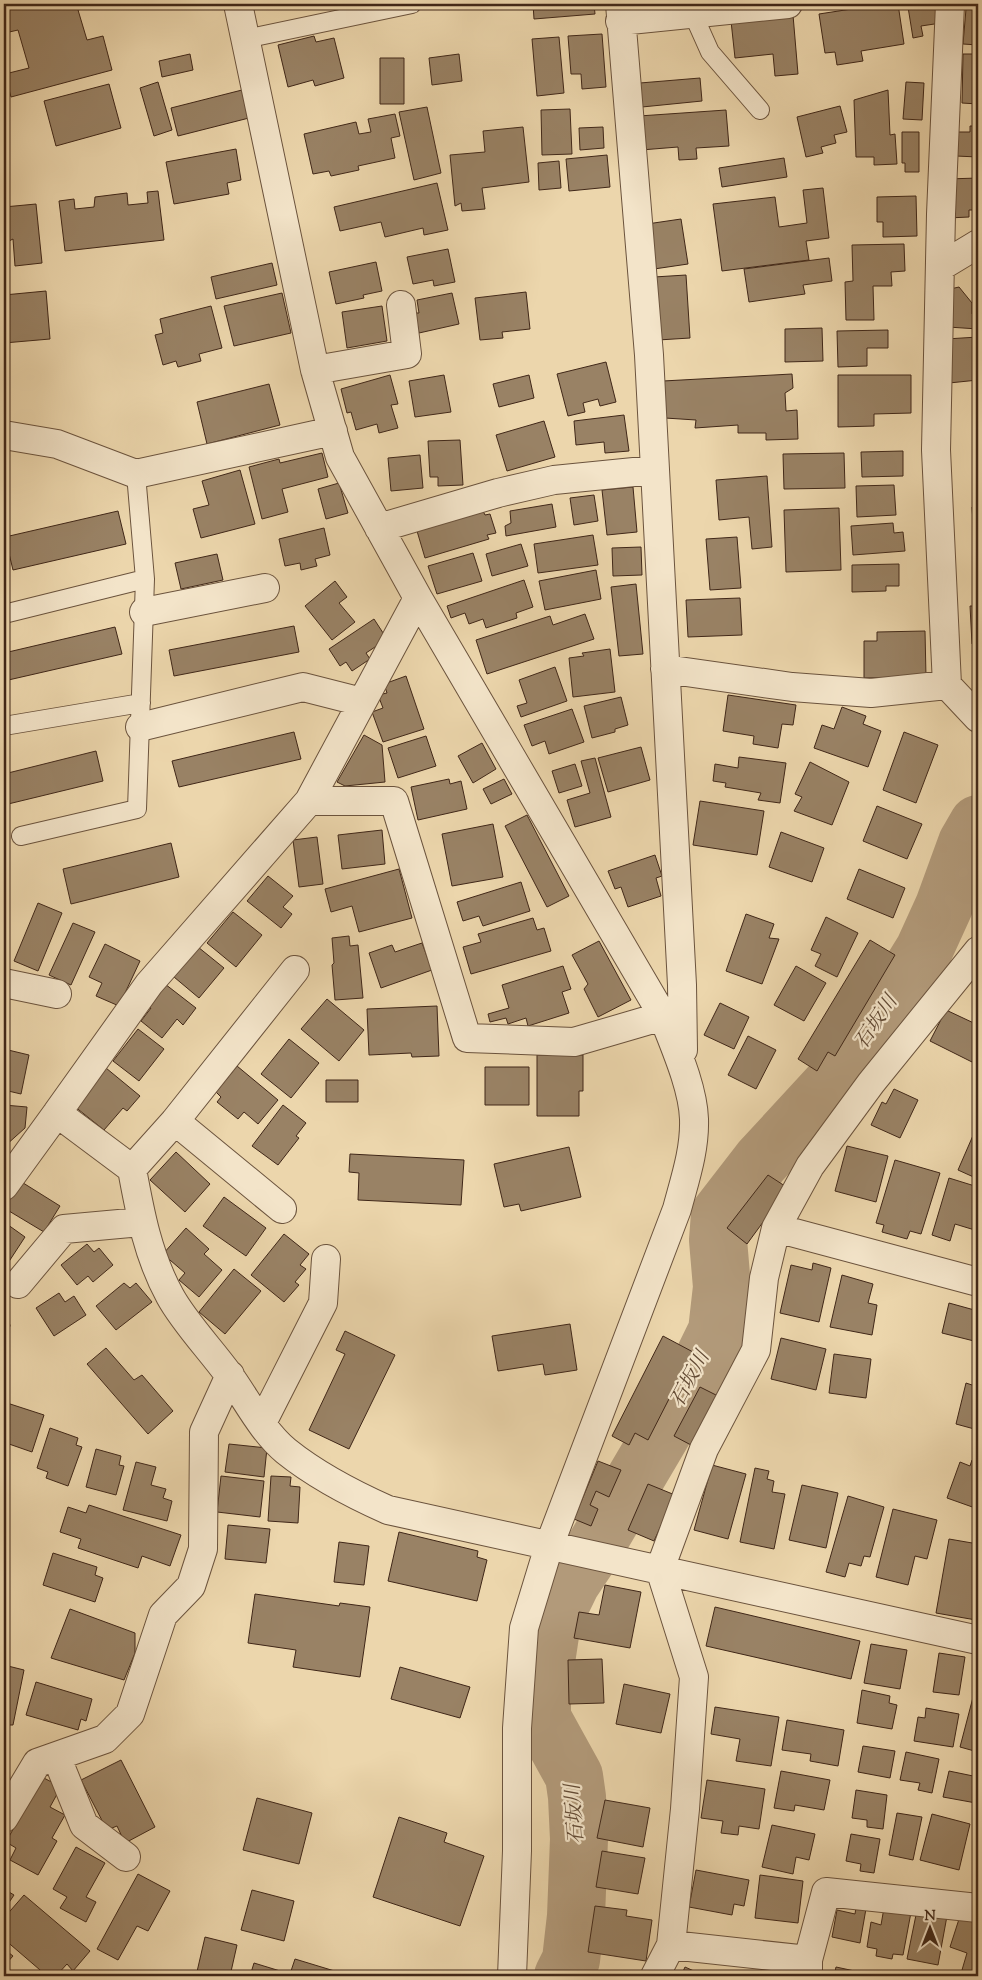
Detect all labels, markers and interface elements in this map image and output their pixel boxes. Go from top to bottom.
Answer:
water label: 石坂川 [848,988,907,1056]
water label: 石坂川 [664,1345,719,1413]
water label: 石坂川 [559,1781,593,1845]
north arrow [904,1902,954,1952]
text: N [924,1907,936,1927]

